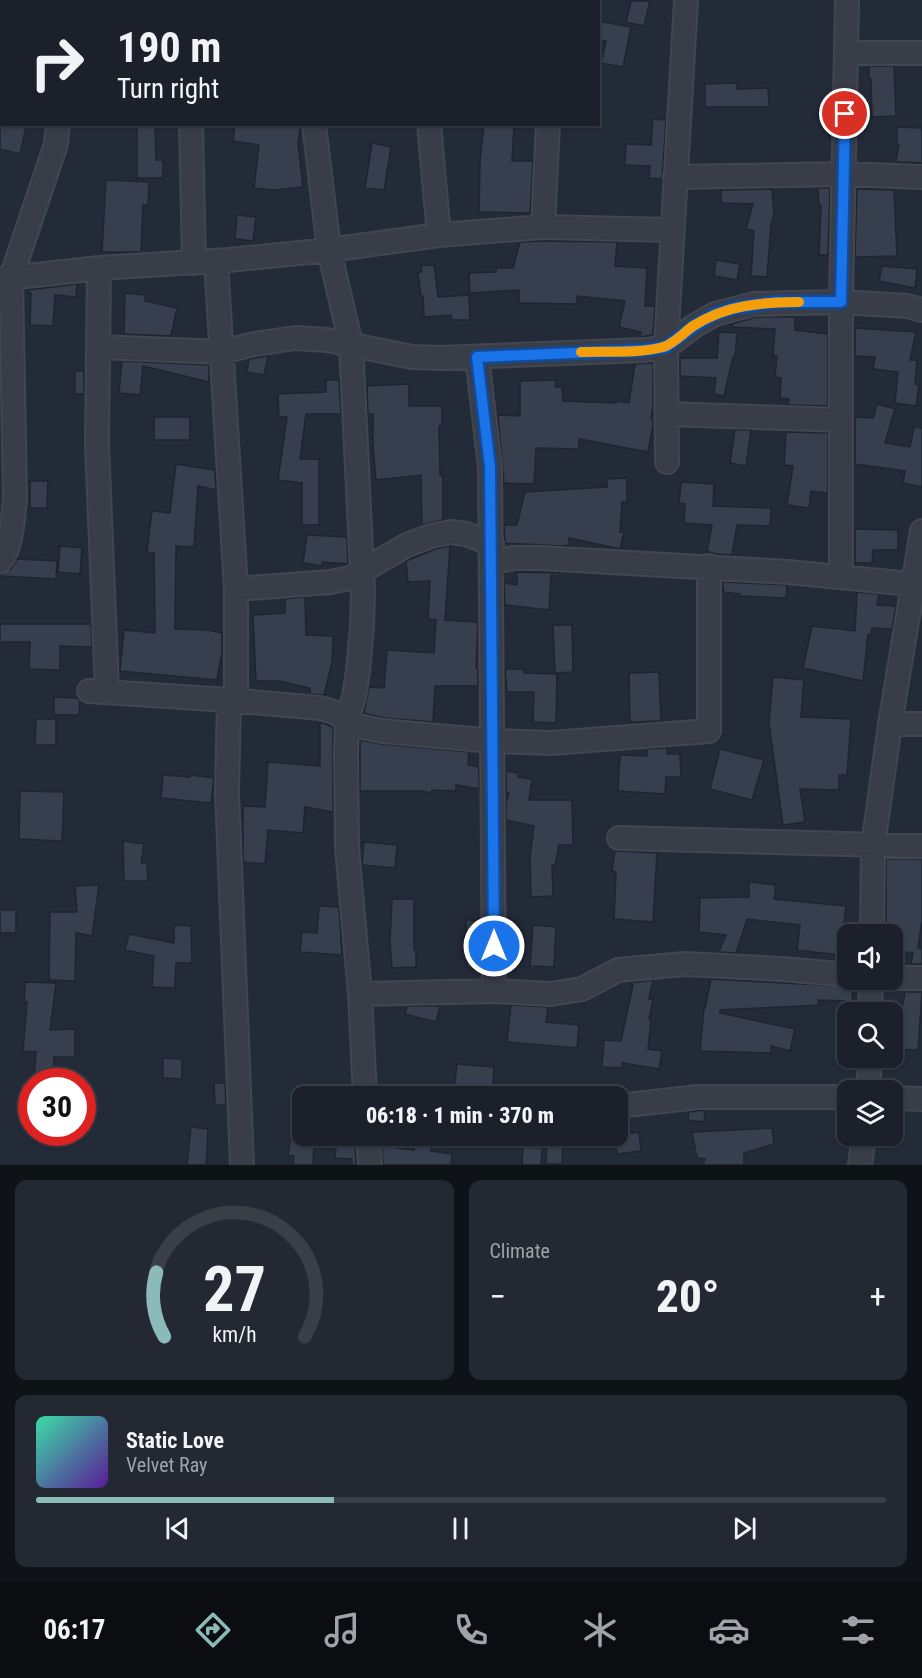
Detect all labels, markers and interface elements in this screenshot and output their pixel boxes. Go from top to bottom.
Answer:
text: 190 m [117,23,222,72]
icon: right [18,24,96,102]
text: Turn right [117,73,219,105]
pin [819,88,870,139]
icon: arrive [828,97,861,130]
position arrow [462,914,526,978]
map controls [837,924,903,1146]
button: sound [837,924,903,990]
button: search [837,1002,903,1068]
speed limit sign: 30 [18,1068,96,1146]
button: layers [837,1080,903,1146]
text: 06:18 · 1 min · 370 m [366,1103,554,1128]
text: Climate [490,1239,550,1263]
text: 27 [203,1253,266,1326]
text: 20° [656,1270,720,1323]
text: − [490,1277,506,1316]
text: + [870,1277,886,1316]
text: km/h [212,1322,256,1347]
text: Static Love [126,1428,224,1453]
text: Velvet Ray [126,1453,207,1477]
icon: previous [161,1512,194,1545]
icon: pause [444,1512,477,1545]
icon: next [728,1512,761,1545]
icon: directions [192,1609,234,1651]
icon: music [321,1609,363,1651]
icon: phone [450,1609,492,1651]
icon: climate [579,1609,621,1651]
icon: car [708,1609,750,1651]
icon: filters [837,1609,879,1651]
text: 06:17 [43,1614,105,1646]

